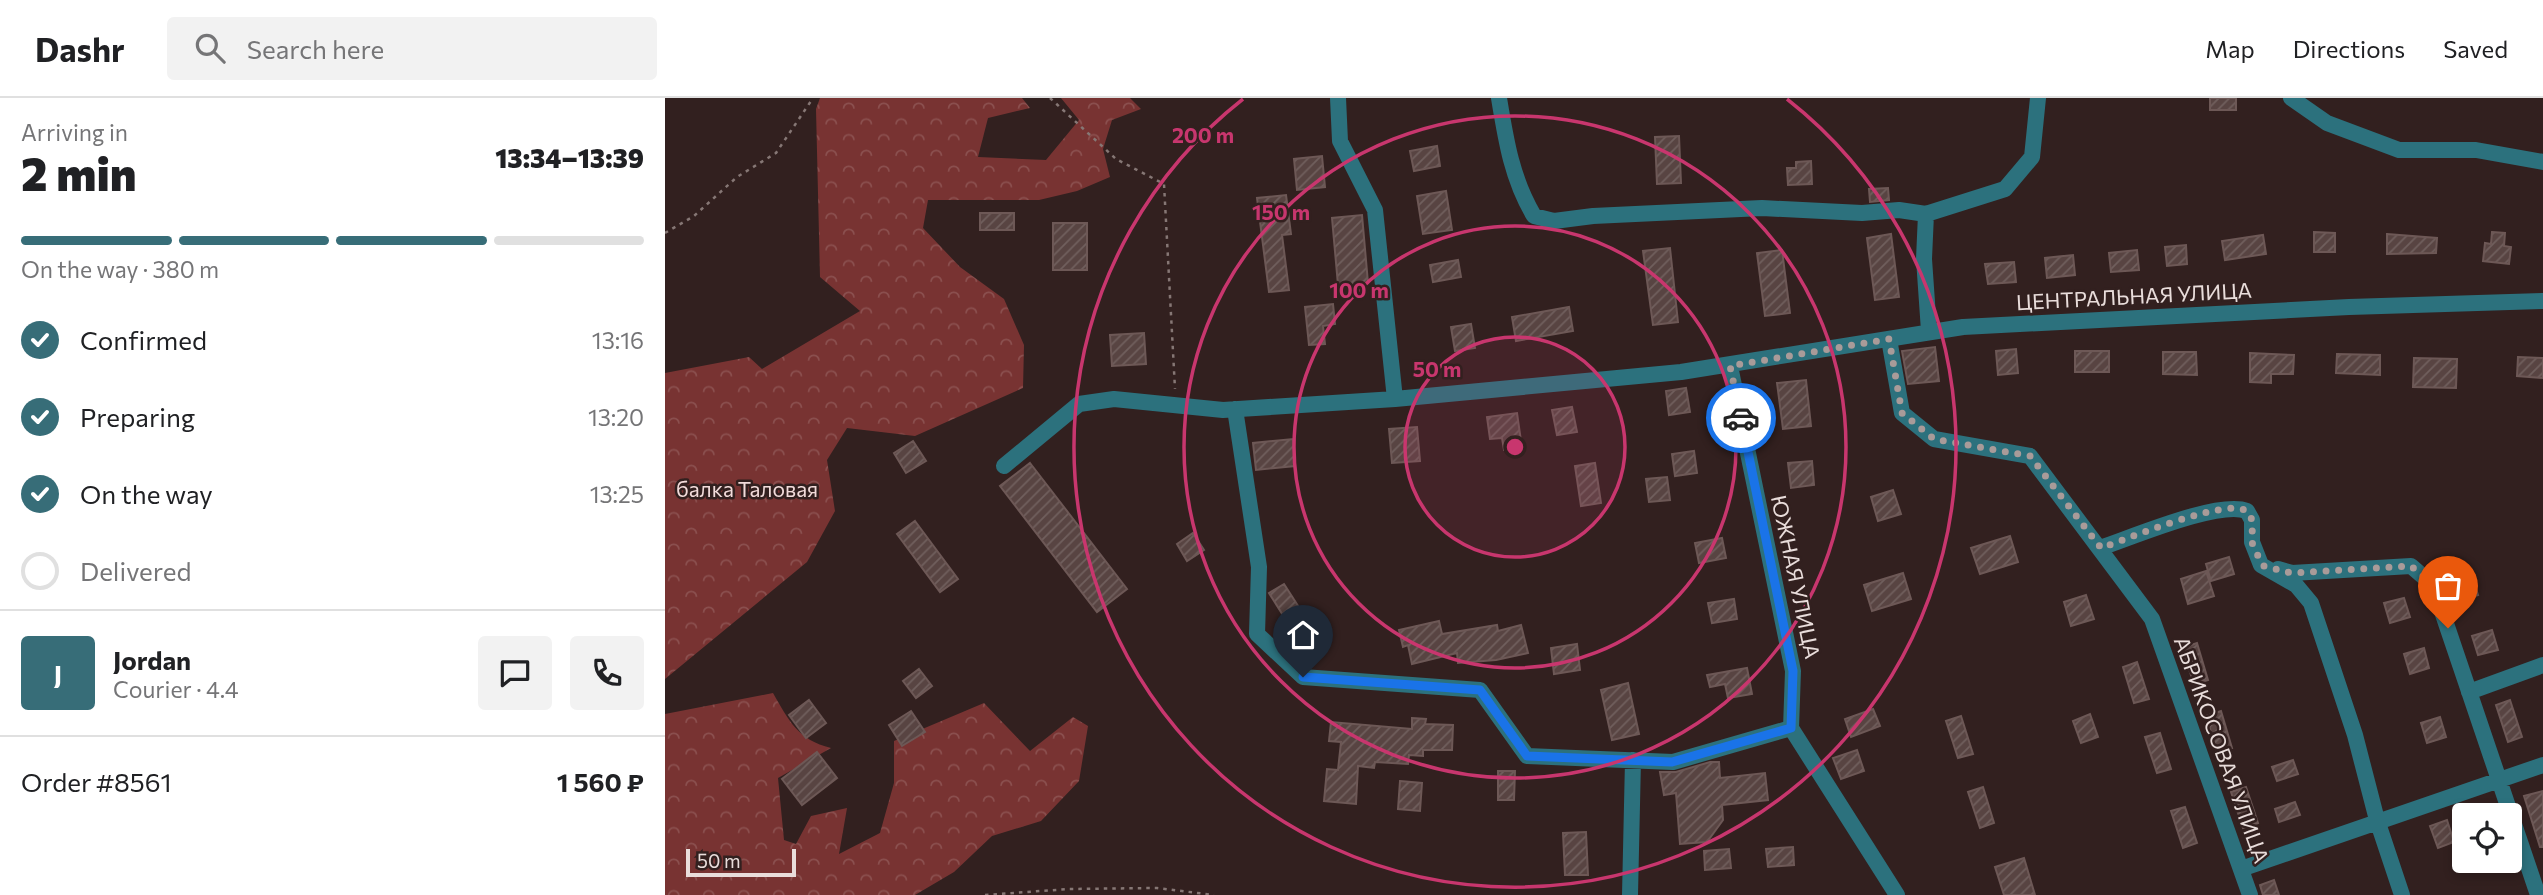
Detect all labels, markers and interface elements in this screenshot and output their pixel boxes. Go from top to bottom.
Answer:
search box [167,17,657,80]
text: Dashr [35,28,125,69]
icon: search [191,29,229,67]
text: Search here [247,33,384,64]
text: Map [2205,34,2255,63]
text: Directions [2293,34,2405,63]
text: Saved [2443,34,2508,63]
text: Arriving in [21,118,128,146]
text: 200 m [1172,122,1234,147]
text: 13:34–13:39 [495,142,644,173]
text: 2 min [21,144,137,200]
text: 150 m [1252,199,1310,224]
text: On the way · 380 m [21,255,219,283]
text: 100 m [1329,277,1389,302]
street label: ЦЕНТРАЛЬНАЯ УЛИЦА [2015,277,2252,314]
icon: check [21,321,59,359]
text: Confirmed [80,324,207,355]
text: 13:16 [592,326,644,354]
text: 50 m [1413,356,1461,381]
courier [1706,383,1776,453]
icon: check [21,398,59,436]
icon: car [1722,399,1760,437]
text: Preparing [80,401,195,432]
text: 13:20 [588,403,644,431]
centre of rings [1503,435,1527,459]
icon: check [21,475,59,513]
park label: балка Таловая [676,476,818,501]
text: On the way [80,478,213,509]
text: 13:25 [590,480,644,508]
street label: ЮЖНАЯ УЛИЦА [1767,493,1826,661]
text: Delivered [80,555,191,586]
pin [2418,556,2478,628]
icon: bag [2429,567,2467,605]
pin [1273,605,1333,677]
icon: home [1284,616,1322,654]
street label: АБРИКОСОВАЯ УЛИЦА [2170,633,2275,866]
button: chat [478,636,552,710]
button: phone [570,636,644,710]
text: Jordan [113,644,191,675]
text: J [54,658,62,689]
text: Courier · 4.4 [113,675,239,703]
text: Order #8561 [21,766,172,797]
text: 1 560 ₽ [557,766,644,797]
map controls [2452,803,2522,873]
button: locate [2452,803,2522,873]
scale bar [686,846,796,878]
text: 50 m [697,849,741,872]

